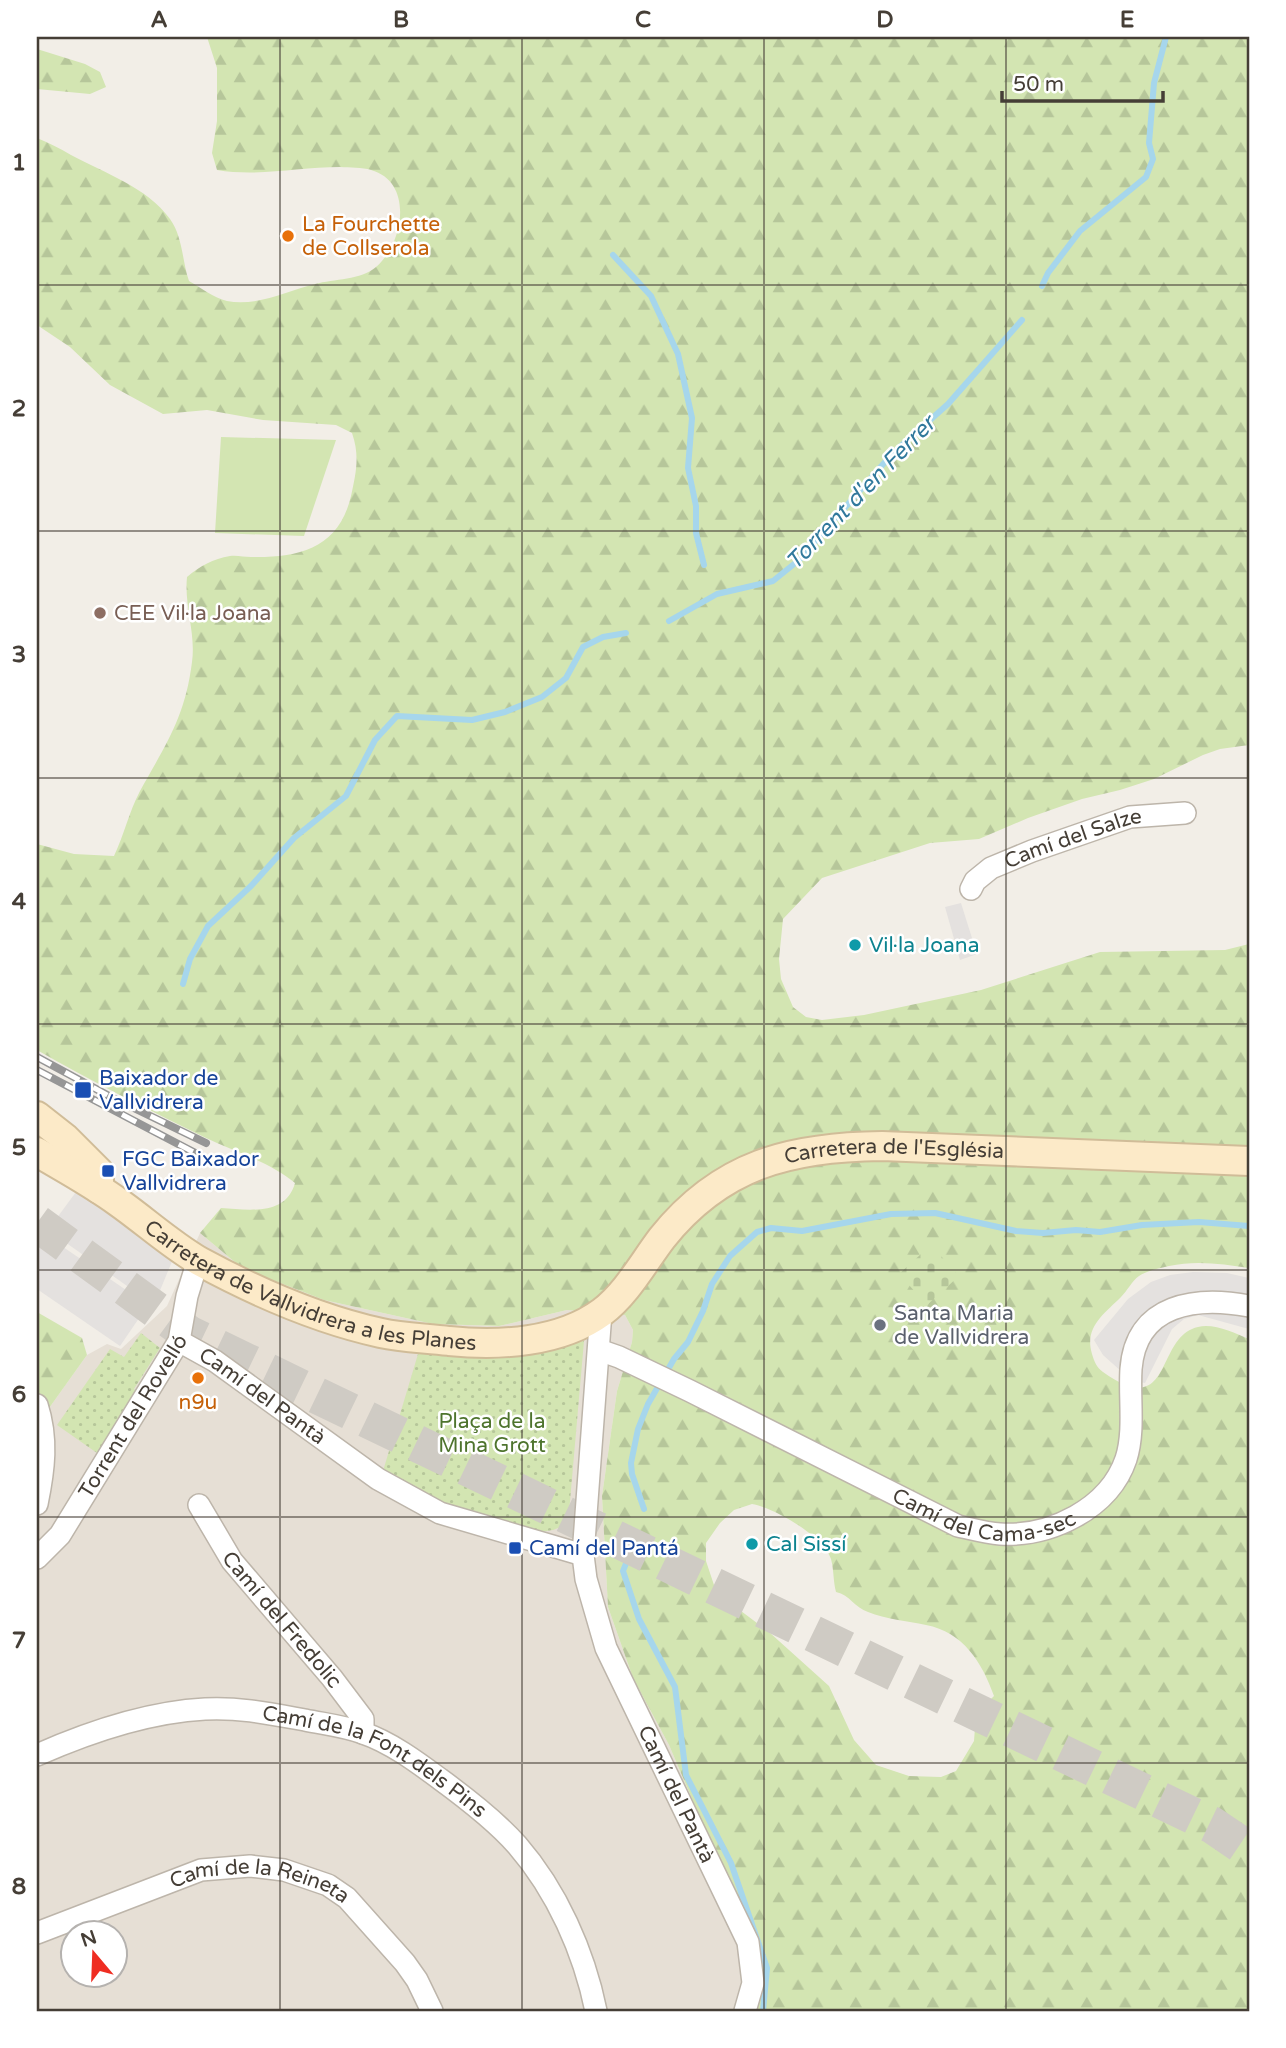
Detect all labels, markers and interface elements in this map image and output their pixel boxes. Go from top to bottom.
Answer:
text: A [150,6,168,34]
text: B [393,6,409,34]
text: C [635,6,651,34]
text: D [876,6,894,34]
text: E [1120,6,1134,34]
scale bar [1002,60,1164,104]
text: 50 m [1013,72,1064,97]
text: 1 [12,149,26,177]
place label: La Fourchette de Collserola [302,212,440,261]
marker: La Fourchette de Collserola [280,228,296,244]
text: 2 [12,395,26,423]
water label: Torrent d'en Ferrer [780,408,944,576]
place label: CEE Vil·la Joana [114,601,271,626]
marker: CEE Vil·la Joana [92,605,108,621]
text: 3 [12,641,26,669]
street label: Camí del Salze [1000,804,1143,874]
text: 4 [12,888,27,916]
place label: Vil·la Joana [869,933,979,958]
marker: Vil·la Joana [847,937,863,953]
place label: Baixador de Vallvidrera [99,1066,219,1115]
marker: Baixador de Vallvidrera [73,1080,93,1100]
street label: Carretera de l'Església [782,1133,1005,1169]
text: 5 [12,1134,26,1162]
place label: FGC Baixador Vallvidrera [122,1147,259,1196]
marker: FGC Baixador Vallvidrera [100,1163,116,1179]
street label: Carretera de Vallvidrera a les Planes [140,1214,477,1355]
place label: Santa Maria de Vallvidrera [894,1301,1029,1350]
marker: Santa Maria de Vallvidrera [872,1317,888,1333]
street label: Torrent del Rovelló [73,1330,193,1503]
street label: Camí del Pantà [195,1342,331,1450]
marker: n9u [190,1370,206,1386]
text: 6 [12,1381,26,1409]
place label: n9u [179,1390,217,1415]
park label: Plaça de la Mina Grott [438,1409,546,1458]
street label: Camí del Cama-sec [888,1483,1080,1547]
place label: Cal Sissí [766,1532,846,1557]
place label: Camí del Pantá [529,1536,679,1561]
marker: Cal Sissí [744,1536,760,1552]
marker: Camí del Pantá [507,1540,523,1556]
street label: Camí del Fredolic [217,1547,347,1693]
text: 7 [12,1627,26,1655]
street label: Camí de la Font dels Pins [260,1700,492,1823]
street label: Camí del Pantà [633,1721,720,1867]
street label: Camí de la Reineta [166,1854,354,1909]
text: 8 [12,1873,26,1901]
north arrow [60,1918,130,1988]
text: N [78,1926,100,1952]

